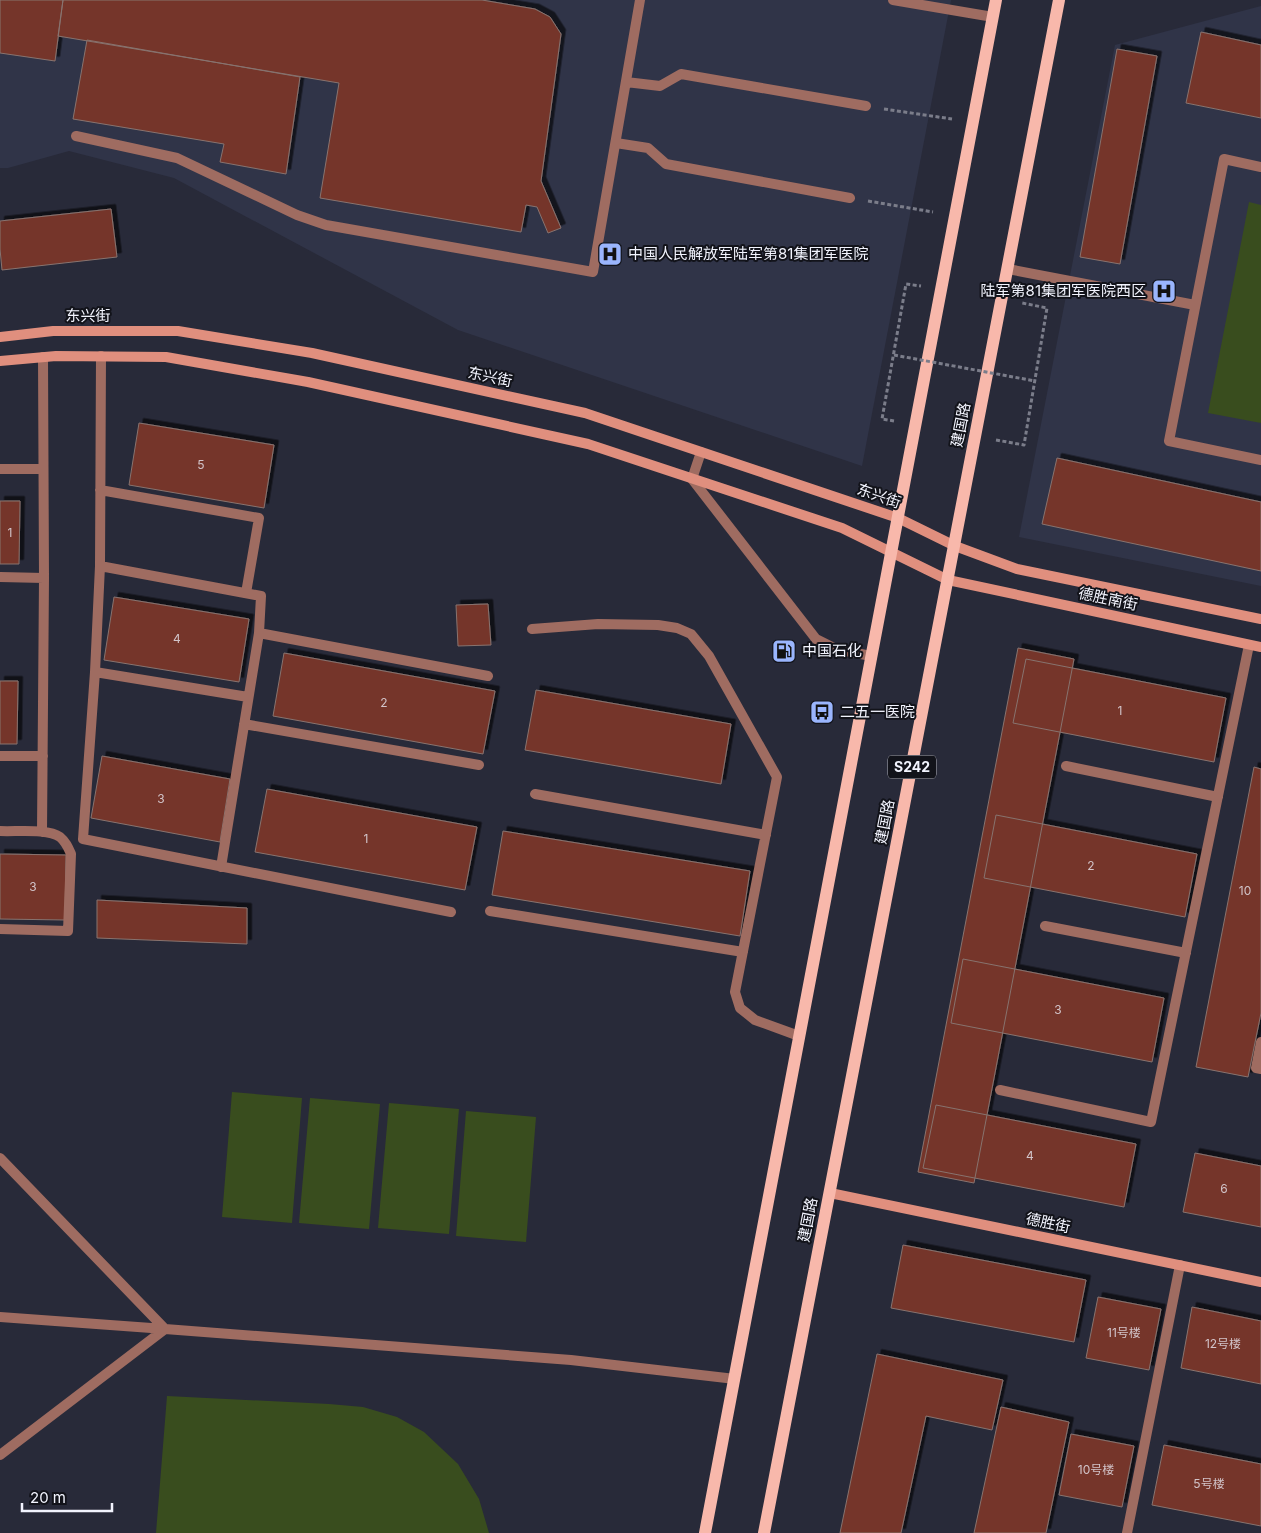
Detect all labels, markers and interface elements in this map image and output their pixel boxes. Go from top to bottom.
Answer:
hospital icon: 中国人民解放军陆军第81集团军医院 [597,241,623,267]
place label: 中国人民解放军陆军第81集团军医院 [628,244,868,263]
hospital icon: 陆军第81集团军医院西区 [1151,278,1177,304]
place label: 陆军第81集团军医院西区 [981,281,1146,300]
street label: 东兴街 [65,306,111,325]
street label: 东兴街 [466,363,514,390]
street label: 建国路 [947,401,974,449]
house number: 5 [197,457,205,472]
street label: 东兴街 [855,479,904,512]
house number: 1 [8,525,12,540]
street label: 德胜南街 [1077,583,1139,614]
house number: 4 [173,631,181,646]
fuel station icon: 中国石化 [771,638,797,664]
place label: 中国石化 [802,641,862,660]
house number: 2 [380,695,388,710]
bus stop icon: 二五一医院 [809,699,835,725]
place label: 二五一医院 [840,702,915,721]
house number: 1 [1118,703,1122,718]
road number: S242 [888,756,936,779]
house number: 3 [157,791,165,806]
street label: 建国路 [871,798,898,846]
house number: 1 [364,831,368,846]
house number: 2 [1087,858,1095,873]
house number: 3 [29,879,37,894]
house number: 10 [1239,883,1251,898]
house number: 3 [1054,1002,1062,1017]
house number: 4 [1026,1148,1034,1163]
house number: 6 [1220,1181,1228,1196]
street label: 建国路 [794,1196,821,1244]
street label: 德胜街 [1024,1209,1072,1236]
house number: 11号楼 [1107,1325,1141,1340]
house number: 12号楼 [1205,1336,1241,1351]
house number: 10号楼 [1078,1462,1114,1477]
house number: 5号楼 [1193,1476,1225,1491]
scale bar [22,1480,112,1512]
text: 20 m [30,1488,66,1507]

